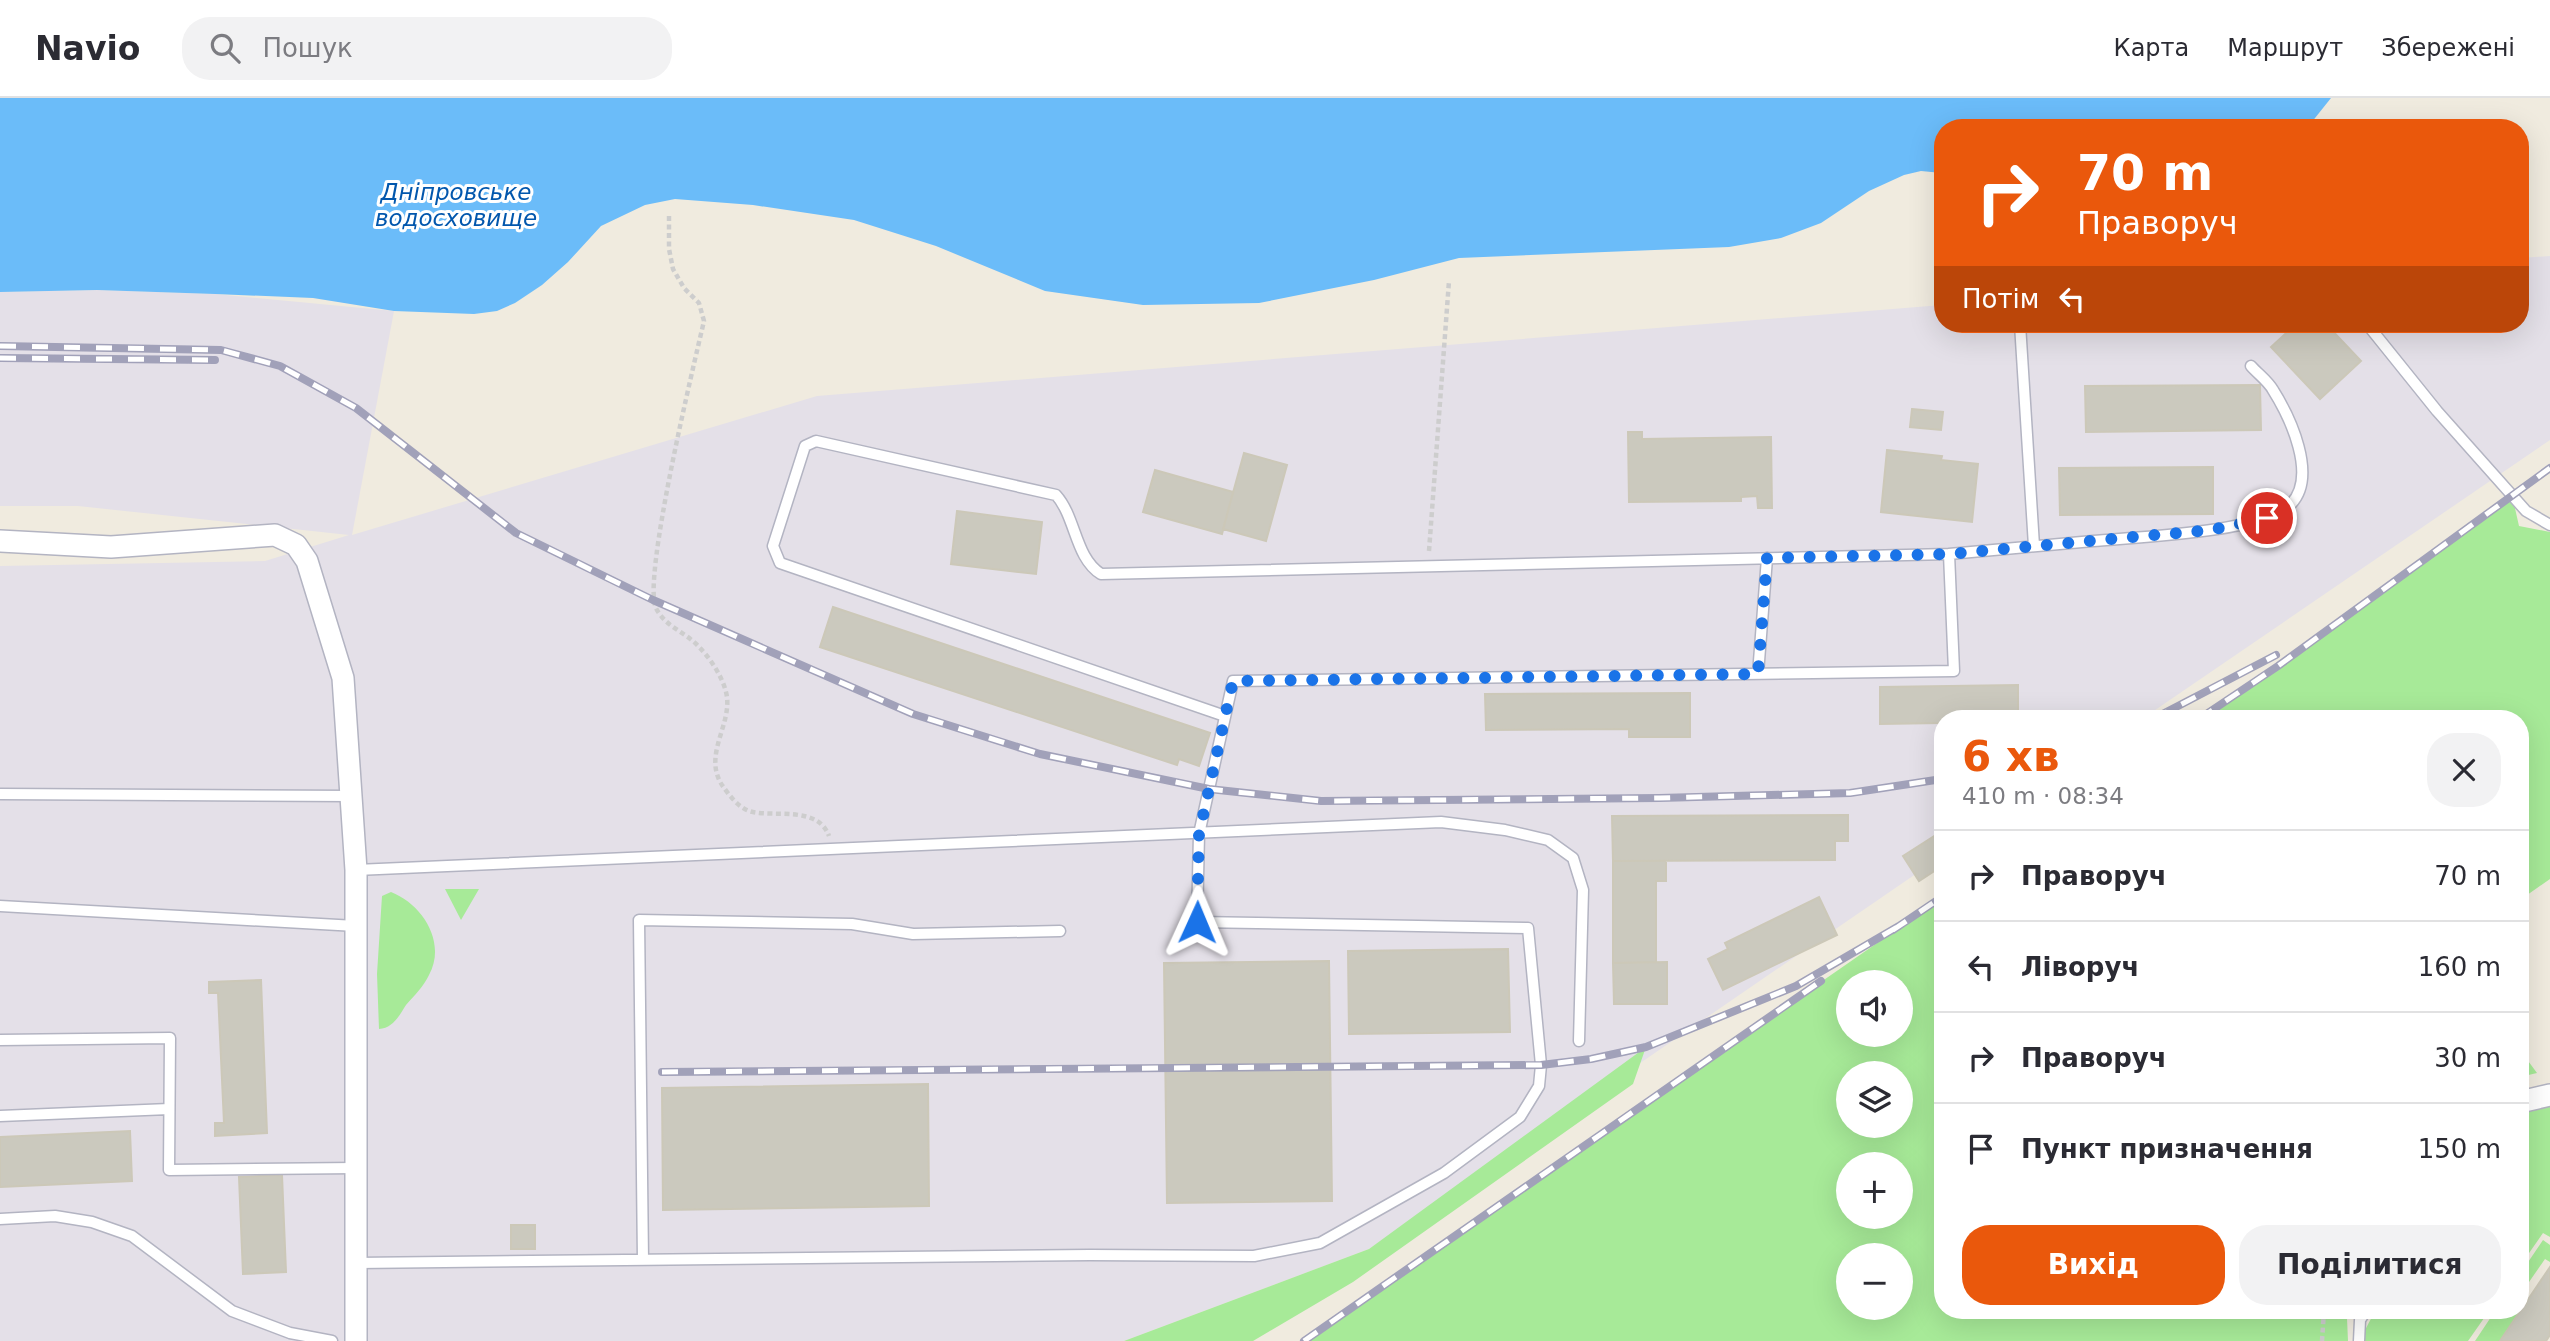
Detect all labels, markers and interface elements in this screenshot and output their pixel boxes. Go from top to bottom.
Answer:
search box [182,17,672,80]
text: Navio [35,29,140,68]
icon: search [206,29,244,67]
text: Пошук [262,33,353,63]
text: Карта [2114,34,2189,62]
text: Маршрут [2227,34,2343,62]
text: Збережені [2381,34,2515,62]
text: 70 m [2077,145,2213,202]
icon: right [1962,147,2053,238]
water label: Дніпровське водосховище [375,179,537,231]
text: Праворуч [2077,204,2238,242]
icon: left [2053,280,2091,318]
text: Потім [1962,284,2039,314]
pin [2237,488,2297,548]
icon: arrive [2248,499,2286,537]
text: 6 хв [1962,732,2060,781]
button: close [2427,733,2501,807]
text: 410 m · 08:34 [1962,783,2124,809]
icon: right [1962,857,2000,895]
text: Праворуч [2021,861,2167,891]
text: 70 m [2434,861,2501,891]
position arrow [1160,885,1234,959]
icon: left [1962,948,2000,986]
text: Ліворуч [2021,952,2139,982]
text: 160 m [2418,952,2501,982]
map controls [1836,970,1913,1320]
button: sound [1836,970,1913,1047]
icon: right [1962,1039,2000,1077]
text: Праворуч [2021,1043,2167,1073]
text: 30 m [2434,1043,2501,1073]
button: layers [1836,1061,1913,1138]
icon: arrive [1962,1130,2000,1168]
text: Пункт призначення [2021,1134,2313,1164]
text: 150 m [2418,1134,2501,1164]
button: + [1836,1152,1913,1229]
button: Вихід [1962,1225,2225,1305]
button: Поділитися [2239,1225,2501,1305]
button: − [1836,1243,1913,1320]

